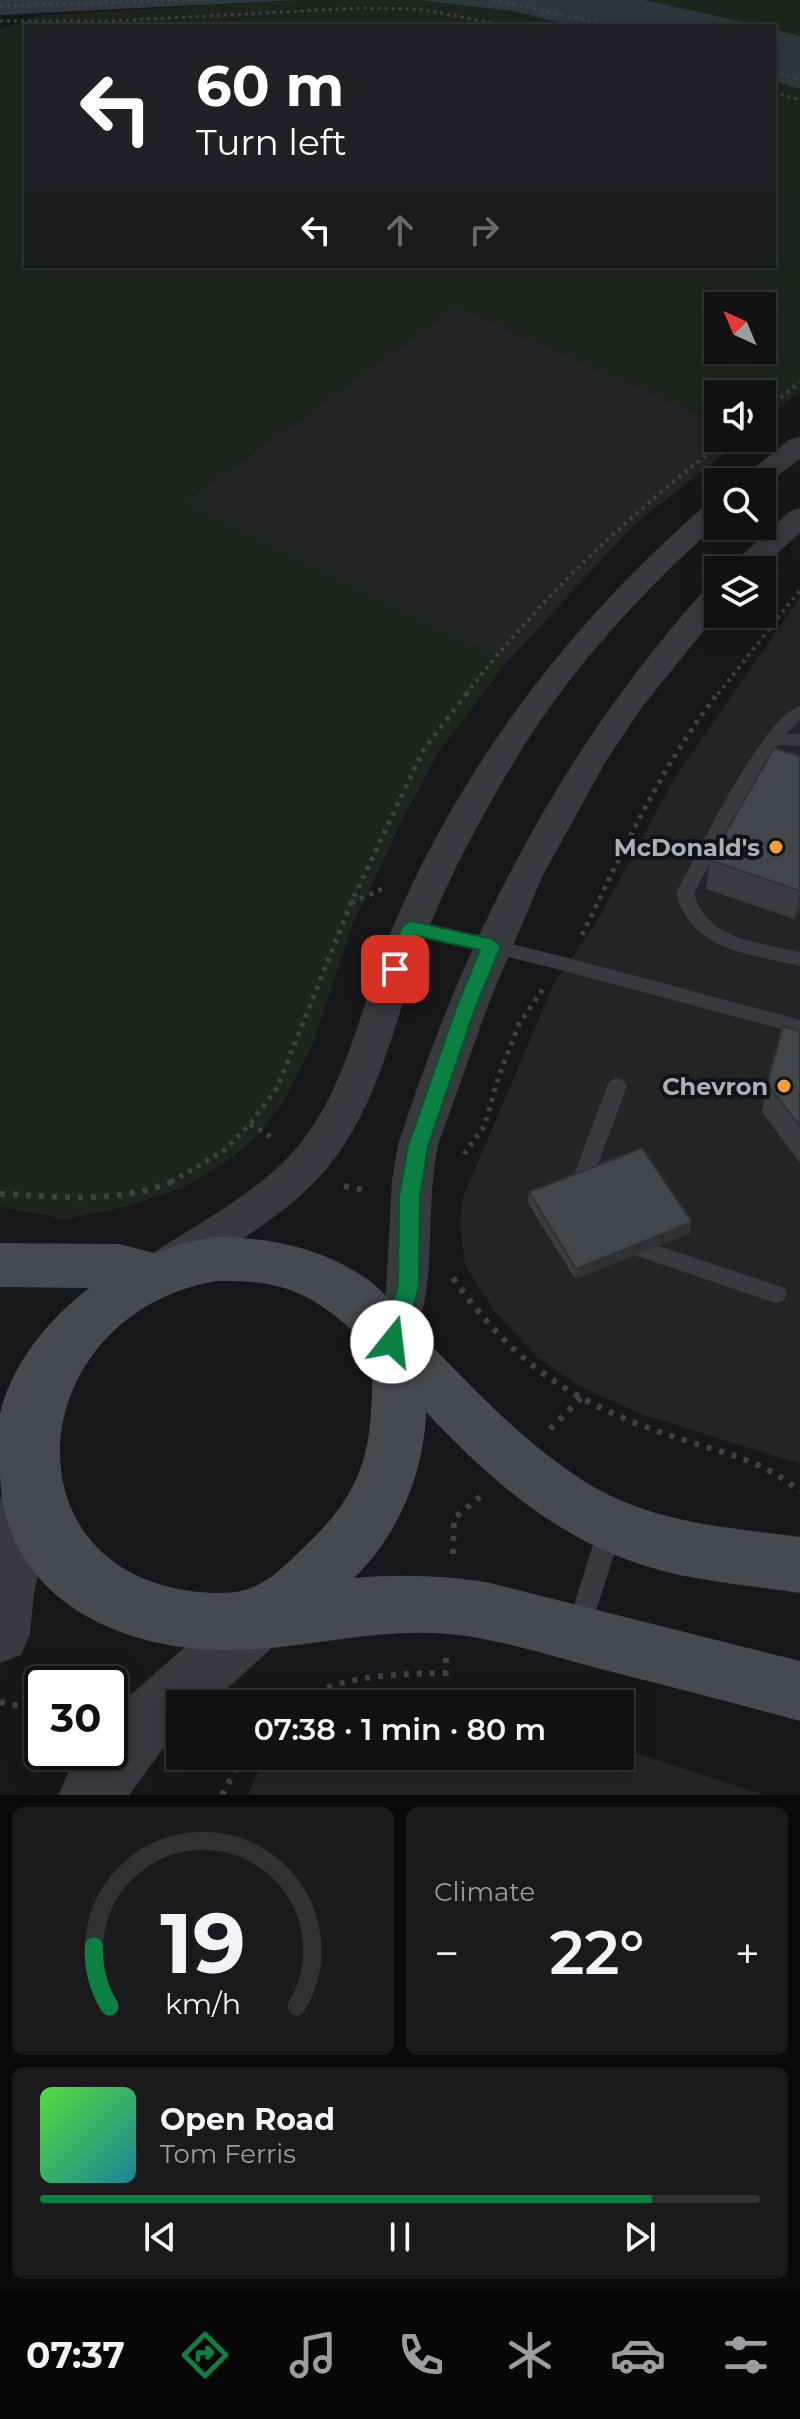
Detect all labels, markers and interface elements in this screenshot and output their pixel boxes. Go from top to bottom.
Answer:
text: 60 m [196,52,344,120]
icon: left [64,56,168,160]
text: Turn left [196,120,347,164]
icon: left [294,208,338,252]
icon: ahead [378,208,422,252]
icon: right [462,208,506,252]
north arrow [704,292,776,364]
map controls [704,292,776,628]
button: sound [704,380,776,452]
button: search [704,468,776,540]
button: layers [704,556,776,628]
place label: McDonald's [614,833,760,862]
marker: McDonald's [767,838,785,856]
pin [361,935,429,1003]
icon: arrive [373,947,417,991]
place label: Chevron [662,1072,768,1101]
marker: Chevron [775,1077,793,1095]
position arrow [350,1300,434,1384]
speed limit sign: 30 [24,1666,128,1770]
text: 07:38 · 1 min · 80 m [254,1711,546,1748]
text: Climate [434,1876,535,1908]
text: 19 [160,1892,246,1994]
text: 22° [550,1916,644,1989]
text: − [434,1926,459,1980]
text: + [735,1926,760,1980]
text: km/h [165,1986,241,2021]
text: Open Road [160,2101,335,2138]
text: Tom Ferris [160,2138,296,2170]
icon: previous [138,2215,182,2259]
icon: pause [378,2215,422,2259]
icon: next [618,2215,662,2259]
icon: directions [177,2327,233,2383]
icon: music [285,2327,341,2383]
icon: phone [393,2327,449,2383]
icon: climate [502,2327,558,2383]
icon: car [610,2327,666,2383]
icon: filters [718,2327,774,2383]
text: 07:37 [26,2333,125,2377]

